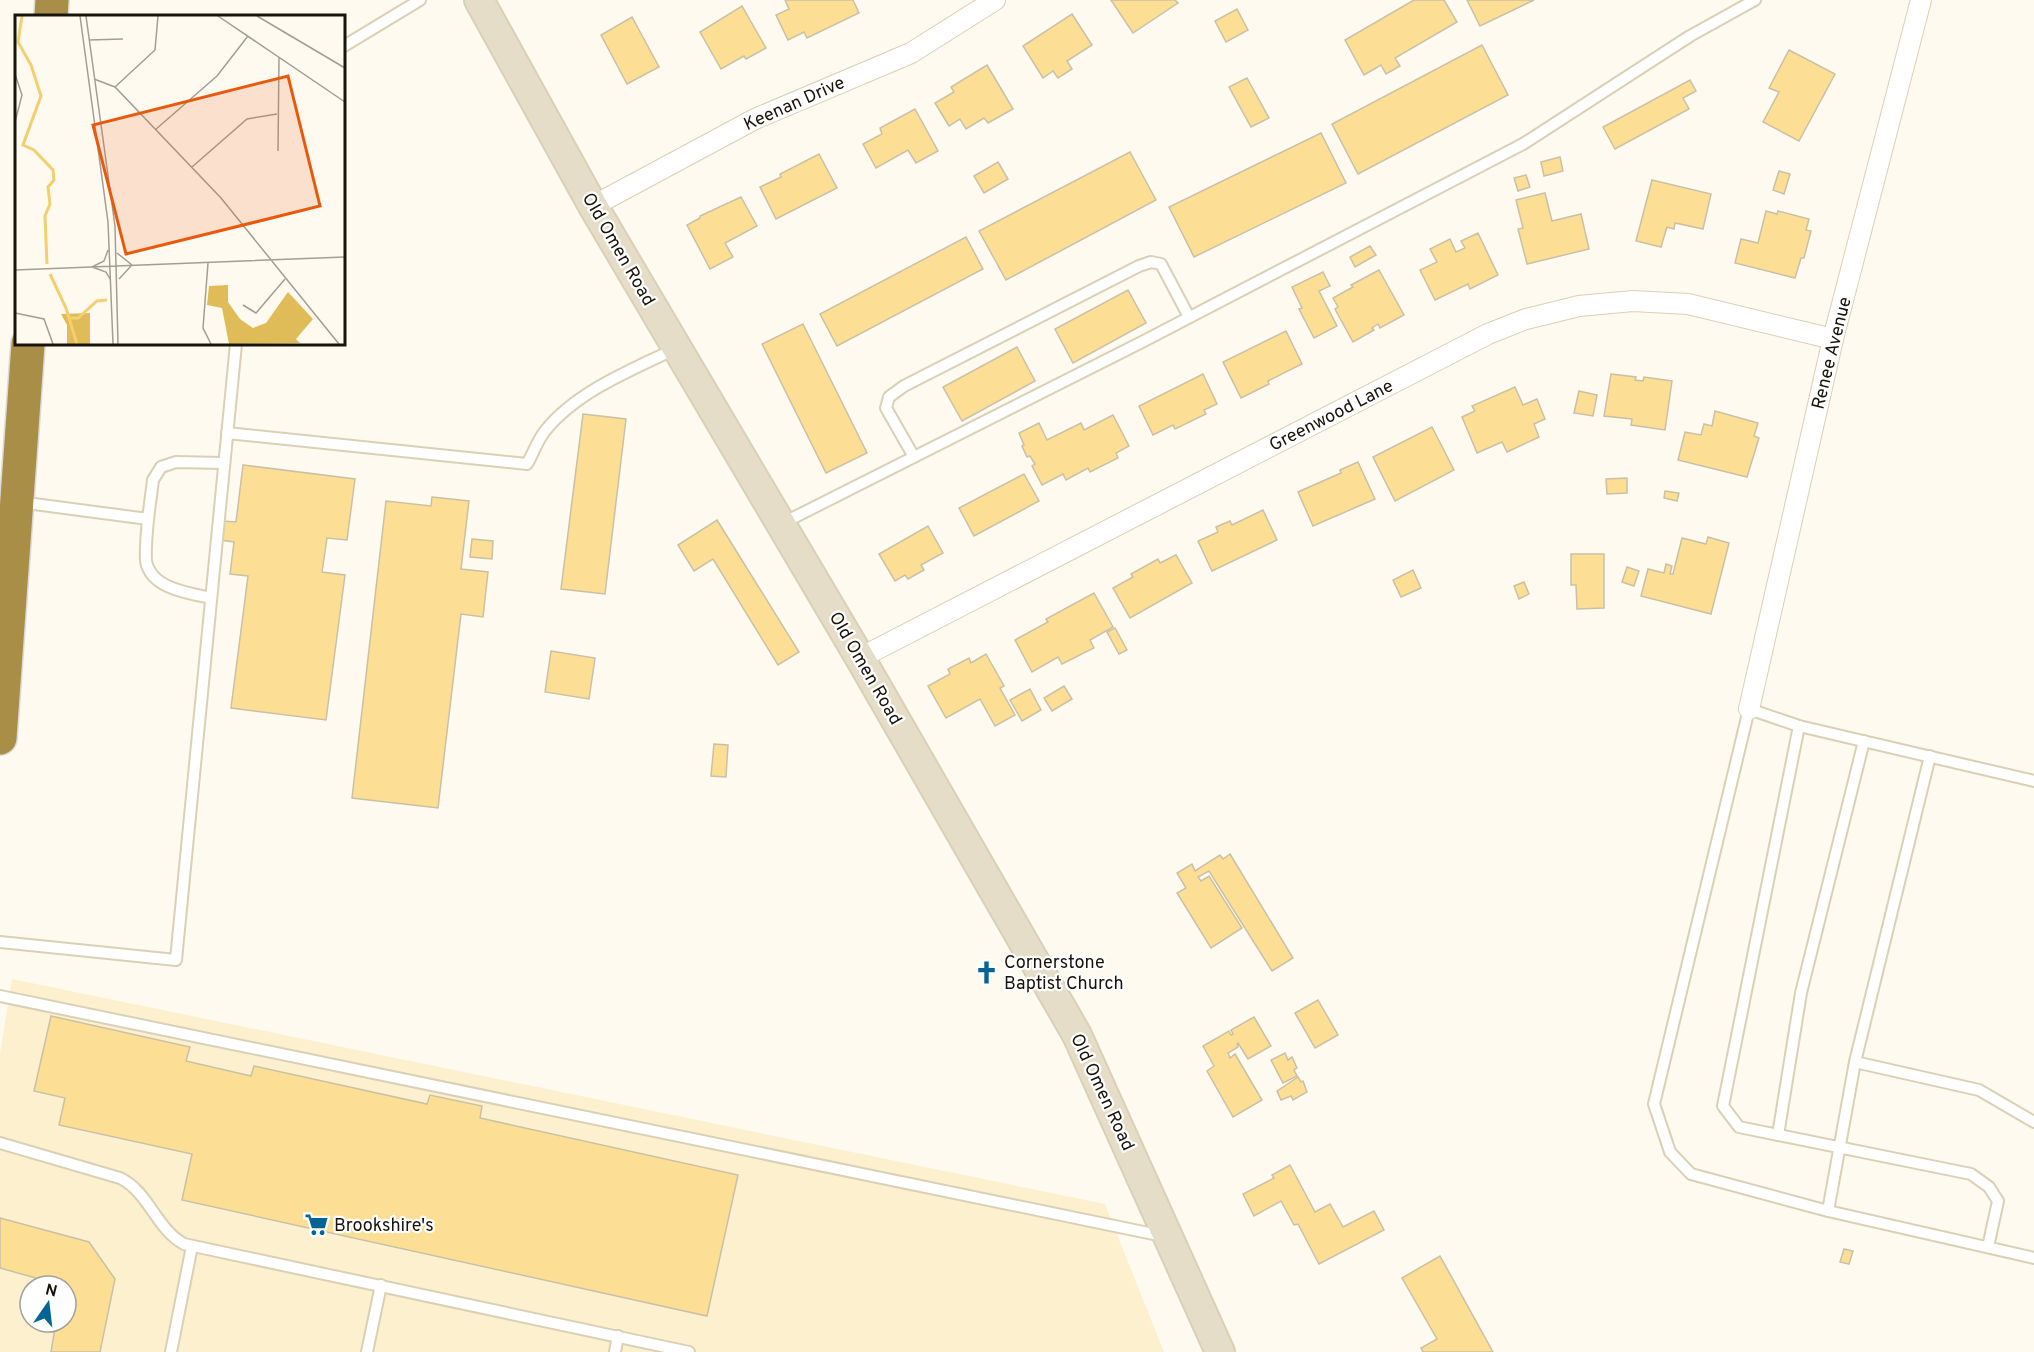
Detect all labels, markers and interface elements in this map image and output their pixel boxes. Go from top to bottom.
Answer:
inset map [15,15,345,345]
street label: Keenan Drive [740,72,849,137]
street label: Old Omen Road [576,189,659,310]
street label: Renee Avenue [1807,295,1858,412]
street label: Greenwood Lane [1266,375,1398,458]
street label: Old Omen Road [823,608,906,729]
place label: Cornerstone Baptist Church [1004,952,1124,996]
church icon: Cornerstone Baptist Church [973,959,999,985]
street label: Old Omen Road [1064,1030,1139,1155]
supermarket icon: Brookshire's [303,1212,329,1238]
place label: Brookshire's [334,1215,434,1238]
north arrow [18,1274,78,1334]
text: N [43,1280,59,1302]

